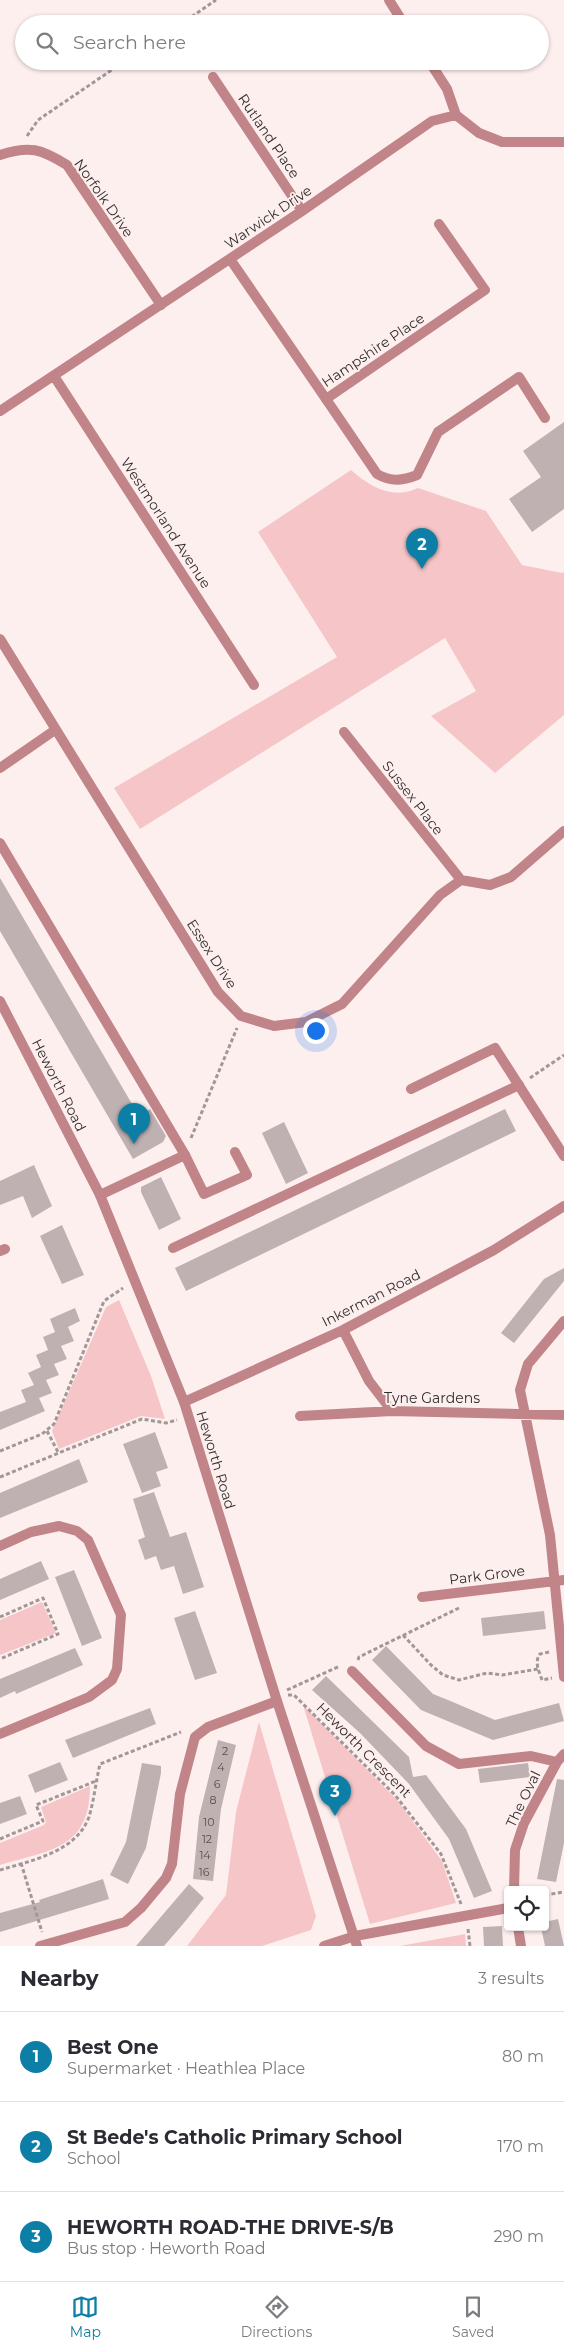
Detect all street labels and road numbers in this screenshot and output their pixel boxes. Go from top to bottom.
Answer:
street label: Rutland Place [234,90,304,182]
street label: Norfolk Drive [70,155,138,241]
street label: Warwick Drive [221,181,315,253]
street label: Hampshire Place [318,309,428,391]
street label: Westmorland Avenue [117,454,215,592]
street label: Sussex Place [378,757,448,839]
street label: Essex Drive [183,916,241,992]
street label: Heworth Road [28,1036,90,1134]
street label: Inkerman Road [319,1265,423,1331]
street label: Tyne Gardens [384,1389,480,1407]
street label: Heworth Road [193,1409,239,1511]
street label: Park Grove [448,1561,526,1589]
street label: Heworth Crescent [313,1699,416,1802]
street label: The Oval [502,1768,544,1830]

